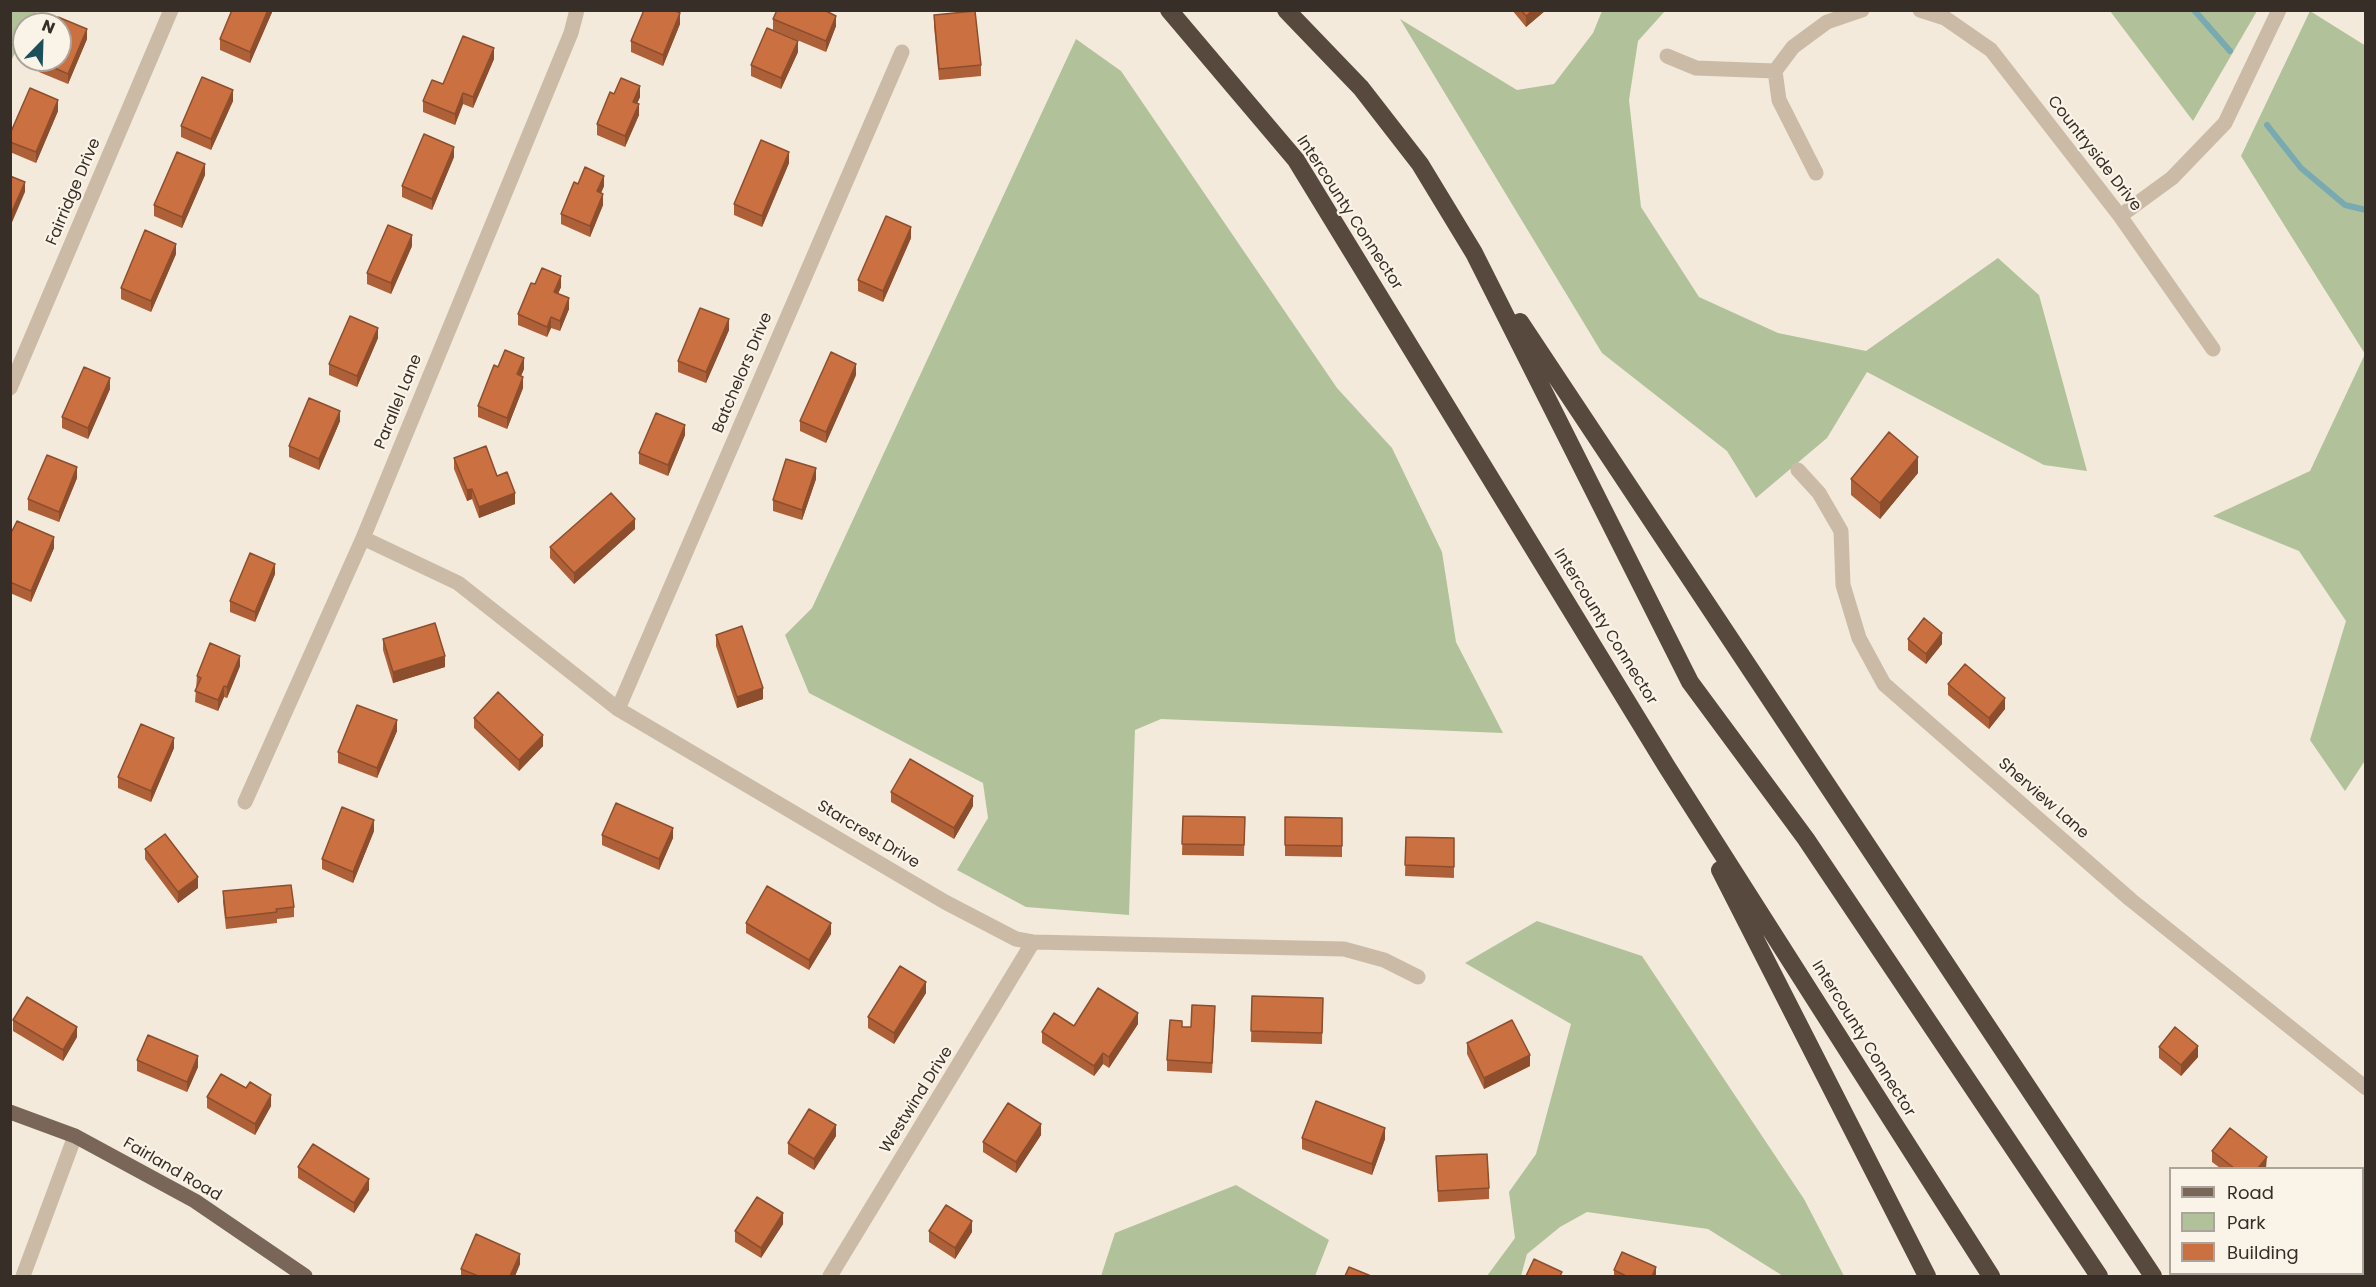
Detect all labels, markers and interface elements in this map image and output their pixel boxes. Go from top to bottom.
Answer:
north arrow [12,12,72,72]
text: N [38,14,58,40]
street label: Countryside Drive [2043,92,2145,216]
street label: Intercounty Connector [1292,132,1406,294]
street label: Fairridge Drive [43,135,105,249]
street label: Batchelors Drive [709,310,777,436]
street label: Parallel Lane [371,352,427,452]
street label: Intercounty Connector [1549,546,1661,708]
street label: Sherview Lane [1994,754,2092,844]
street label: Starcrest Drive [813,797,923,873]
street label: Intercounty Connector [1807,958,1919,1120]
street label: Westwind Drive [876,1043,958,1157]
street label: Fairland Road [119,1134,225,1206]
legend [2169,1167,2364,1275]
text: Road [2227,1180,2274,1205]
text: Park [2227,1210,2266,1235]
text: Building [2227,1240,2299,1265]

